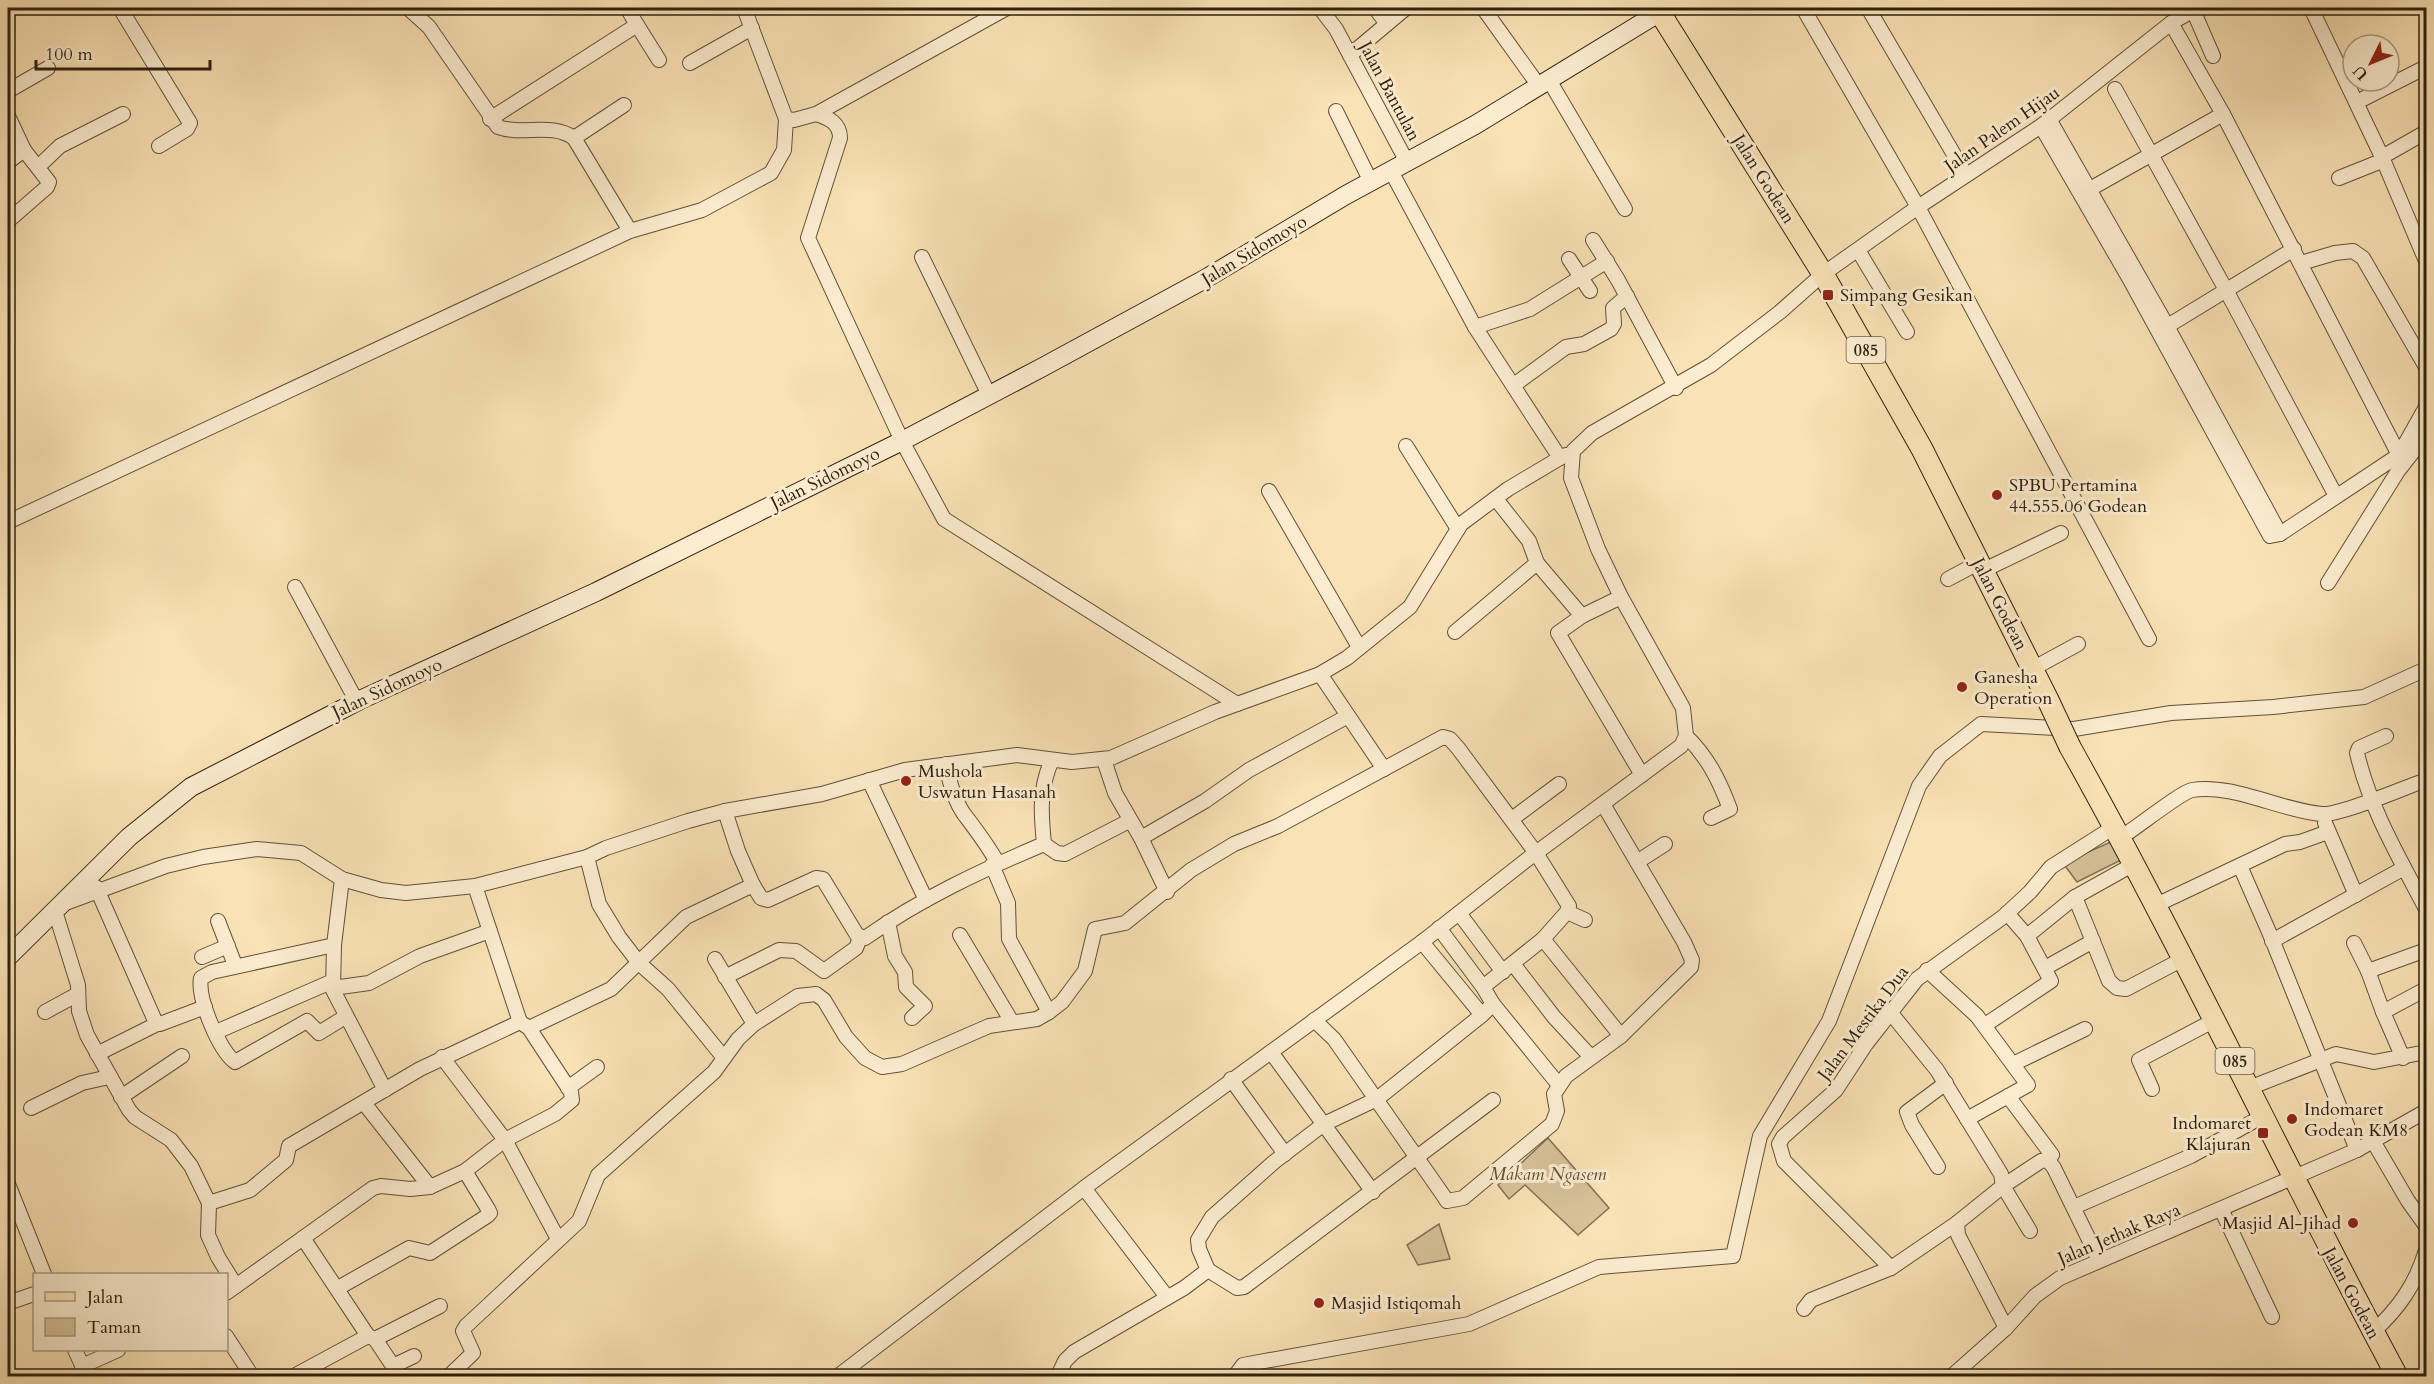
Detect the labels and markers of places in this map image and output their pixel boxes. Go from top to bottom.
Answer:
place label: Simpang Gesikan [1840,283,1974,308]
marker: Simpang Gesikan [1821,288,1835,302]
place label: SPBU Pertamina 44.555.06 Godean [2009,473,2148,519]
marker: SPBU Pertamina 44.555.06 Godean [1990,488,2004,502]
place label: Ganesha Operation [1974,665,2053,711]
marker: Ganesha Operation [1955,680,1969,694]
place label: Mushola Uswatun Hasanah [918,759,1056,805]
marker: Mushola Uswatun Hasanah [899,774,913,788]
place label: Indomaret Godean KM8 [2304,1097,2408,1143]
place label: Indomaret Klajuran [2172,1111,2252,1157]
marker: Indomaret Godean KM8 [2285,1112,2299,1126]
marker: Indomaret Klajuran [2256,1126,2270,1140]
place label: Masjid Al-Jihad [2222,1211,2341,1236]
marker: Masjid Al-Jihad [2346,1216,2360,1230]
place label: Masjid Istiqomah [1331,1291,1462,1316]
marker: Masjid Istiqomah [1312,1296,1326,1310]

